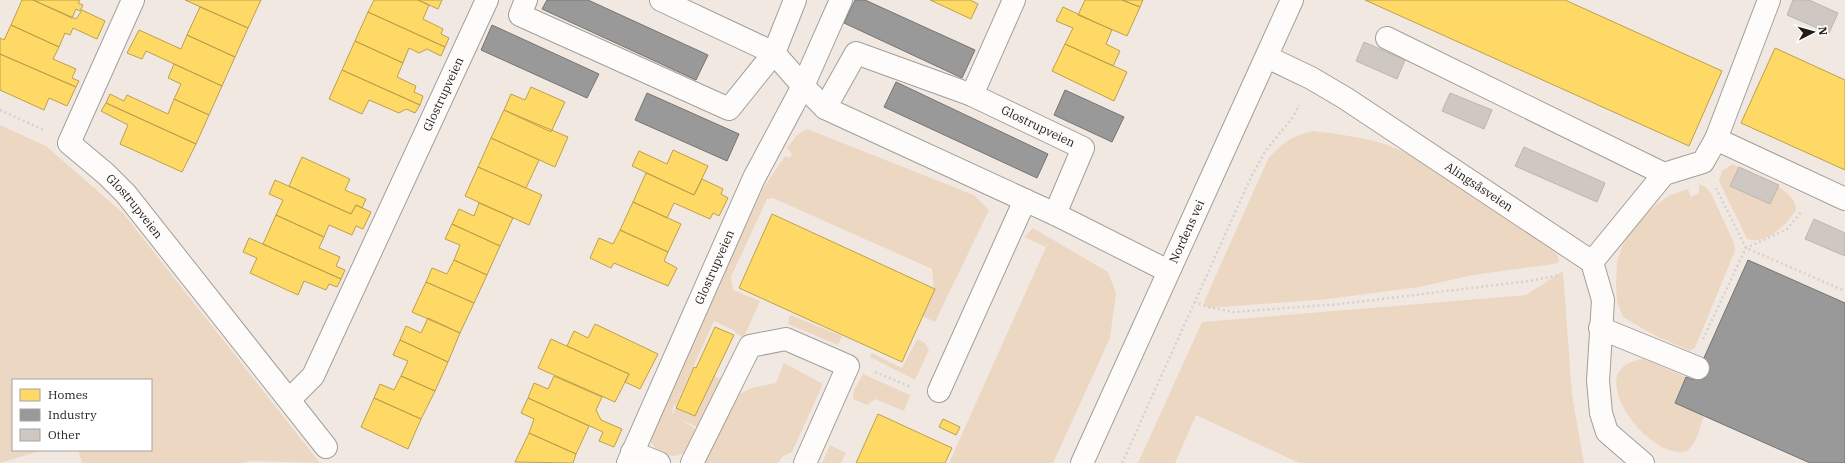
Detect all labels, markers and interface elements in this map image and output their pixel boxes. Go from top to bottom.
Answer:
north arrow [1793,12,1833,52]
text: N [1816,26,1830,36]
street label: Glostrupveien [419,54,467,133]
street label: Glostrupveien [999,102,1078,150]
street label: Alingsåsveien [1442,159,1516,215]
street label: Glostrupveien [103,170,166,242]
street label: Nordens vei [1166,197,1207,266]
street label: Glostrupveien [691,227,737,307]
legend [12,379,152,451]
text: Homes [48,387,88,402]
text: Industry [48,407,97,422]
text: Other [48,427,81,442]

